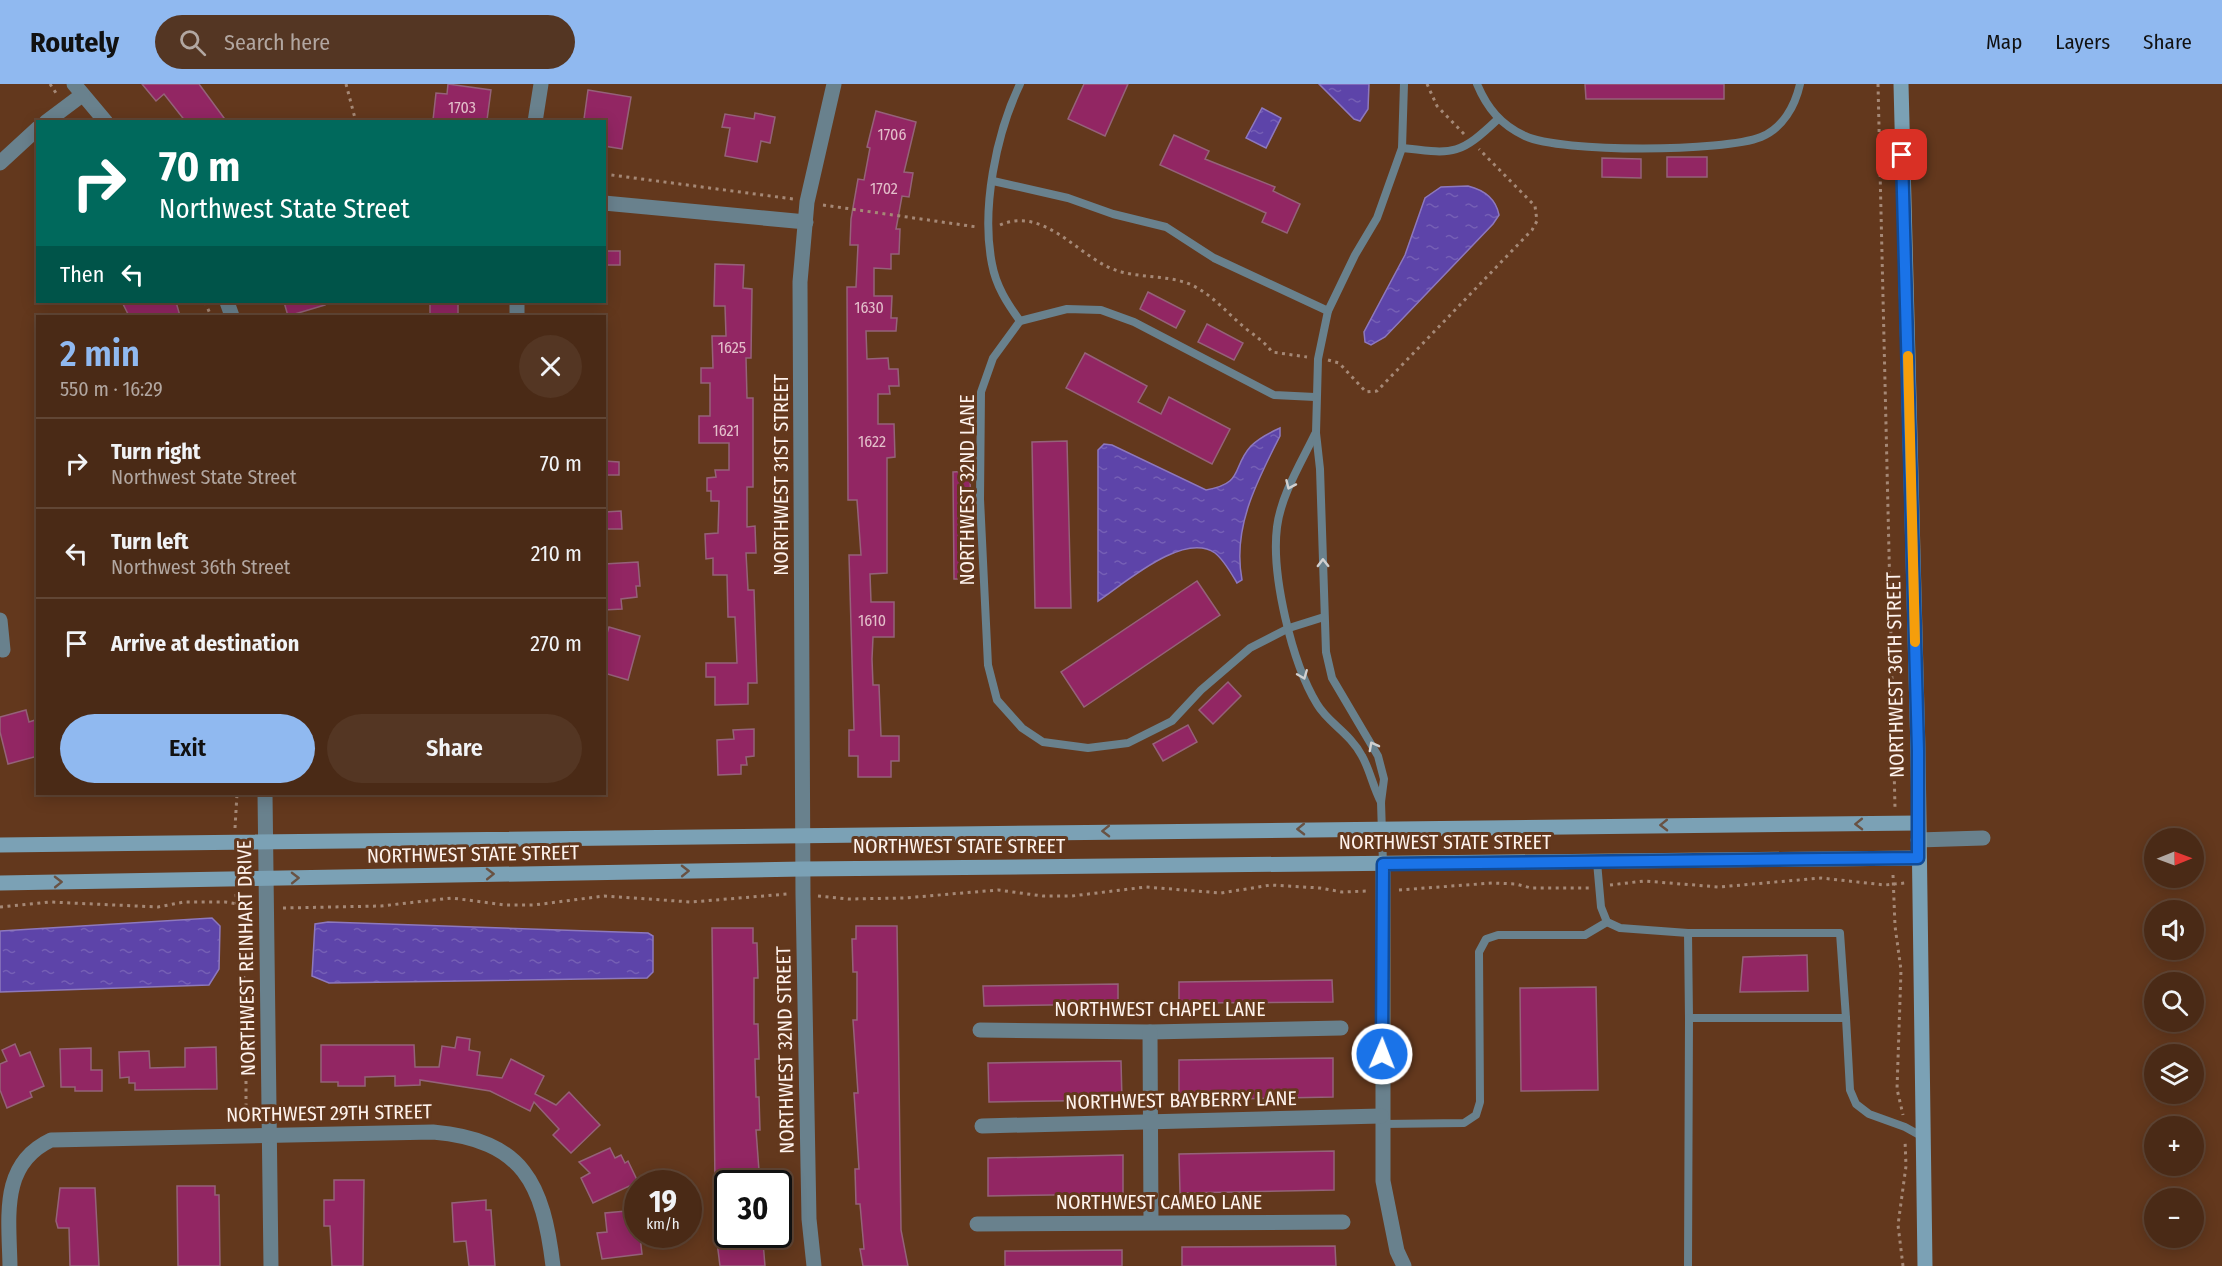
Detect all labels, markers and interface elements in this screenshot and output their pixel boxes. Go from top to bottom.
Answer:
search box [155,15,575,69]
text: Routely [30,26,119,59]
icon: search [176,26,209,59]
text: Search here [224,29,330,56]
text: Map [1986,29,2022,55]
text: Layers [2055,29,2110,55]
text: Share [2143,29,2192,55]
house number: 1703 [448,98,476,117]
house number: 1706 [878,125,906,144]
pin [1876,129,1927,180]
icon: arrive [1885,138,1918,171]
text: 70 m [159,142,240,192]
icon: right [60,144,138,222]
house number: 1702 [870,179,898,198]
text: Northwest State Street [159,193,410,225]
icon: left [116,258,149,291]
text: Then [60,261,104,288]
house number: 1630 [854,298,884,317]
text: 2 min [60,332,140,376]
button: close [519,335,582,398]
house number: 1625 [718,338,746,357]
street label: NORTHWEST 31ST STREET [769,373,793,576]
text: 550 m · 16:29 [60,377,163,401]
street label: NORTHWEST 32ND LANE [955,394,979,586]
house number: 1621 [713,421,739,440]
house number: 1622 [858,432,886,451]
text: Turn right [111,438,200,465]
icon: right [60,447,93,480]
text: 70 m [540,450,582,477]
text: Northwest State Street [111,465,297,489]
one-way arrow [1285,479,1297,490]
text: Turn left [111,528,189,555]
icon: left [60,537,93,570]
text: 210 m [531,540,582,567]
text: Northwest 36th Street [111,555,290,579]
one-way arrow [1317,559,1330,568]
street label: NORTHWEST 36TH STREET [1881,571,1909,778]
house number: 1610 [858,611,886,630]
icon: arrive [60,627,93,660]
text: Arrive at destination [111,630,299,657]
text: 270 m [530,630,582,657]
one-way arrow [1296,668,1308,679]
button: Exit [60,714,315,783]
button: Share [327,714,582,783]
one-way arrow [1369,742,1380,752]
one-way arrow [1855,818,1864,830]
one-way arrow [1660,819,1669,832]
one-way arrow [1297,823,1306,835]
one-way arrow [1102,825,1111,837]
north arrow [2144,828,2204,888]
map controls [2144,828,2204,1248]
street label: NORTHWEST STATE STREET [1339,830,1552,854]
street label: NORTHWEST STATE STREET [853,834,1066,858]
street label: NORTHWEST REINHART DRIVE [232,840,260,1076]
street label: NORTHWEST STATE STREET [367,840,580,868]
one-way arrow [681,864,690,877]
one-way arrow [486,868,495,881]
one-way arrow [291,872,300,884]
one-way arrow [54,876,63,889]
button: sound [2144,900,2204,960]
street label: NORTHWEST 32ND STREET [771,945,799,1154]
button: search [2144,972,2204,1032]
street label: NORTHWEST CHAPEL LANE [1054,997,1266,1021]
position arrow [1350,1022,1414,1086]
button: layers [2144,1044,2204,1104]
street label: NORTHWEST BAYBERRY LANE [1065,1086,1297,1114]
street label: NORTHWEST 29TH STREET [226,1099,433,1127]
button: + [2144,1116,2204,1176]
speed limit sign: 30 [714,1170,792,1248]
text: 19 [649,1184,677,1220]
button: − [2144,1188,2204,1248]
street label: NORTHWEST CAMEO LANE [1056,1190,1262,1214]
text: km/h [646,1215,680,1233]

